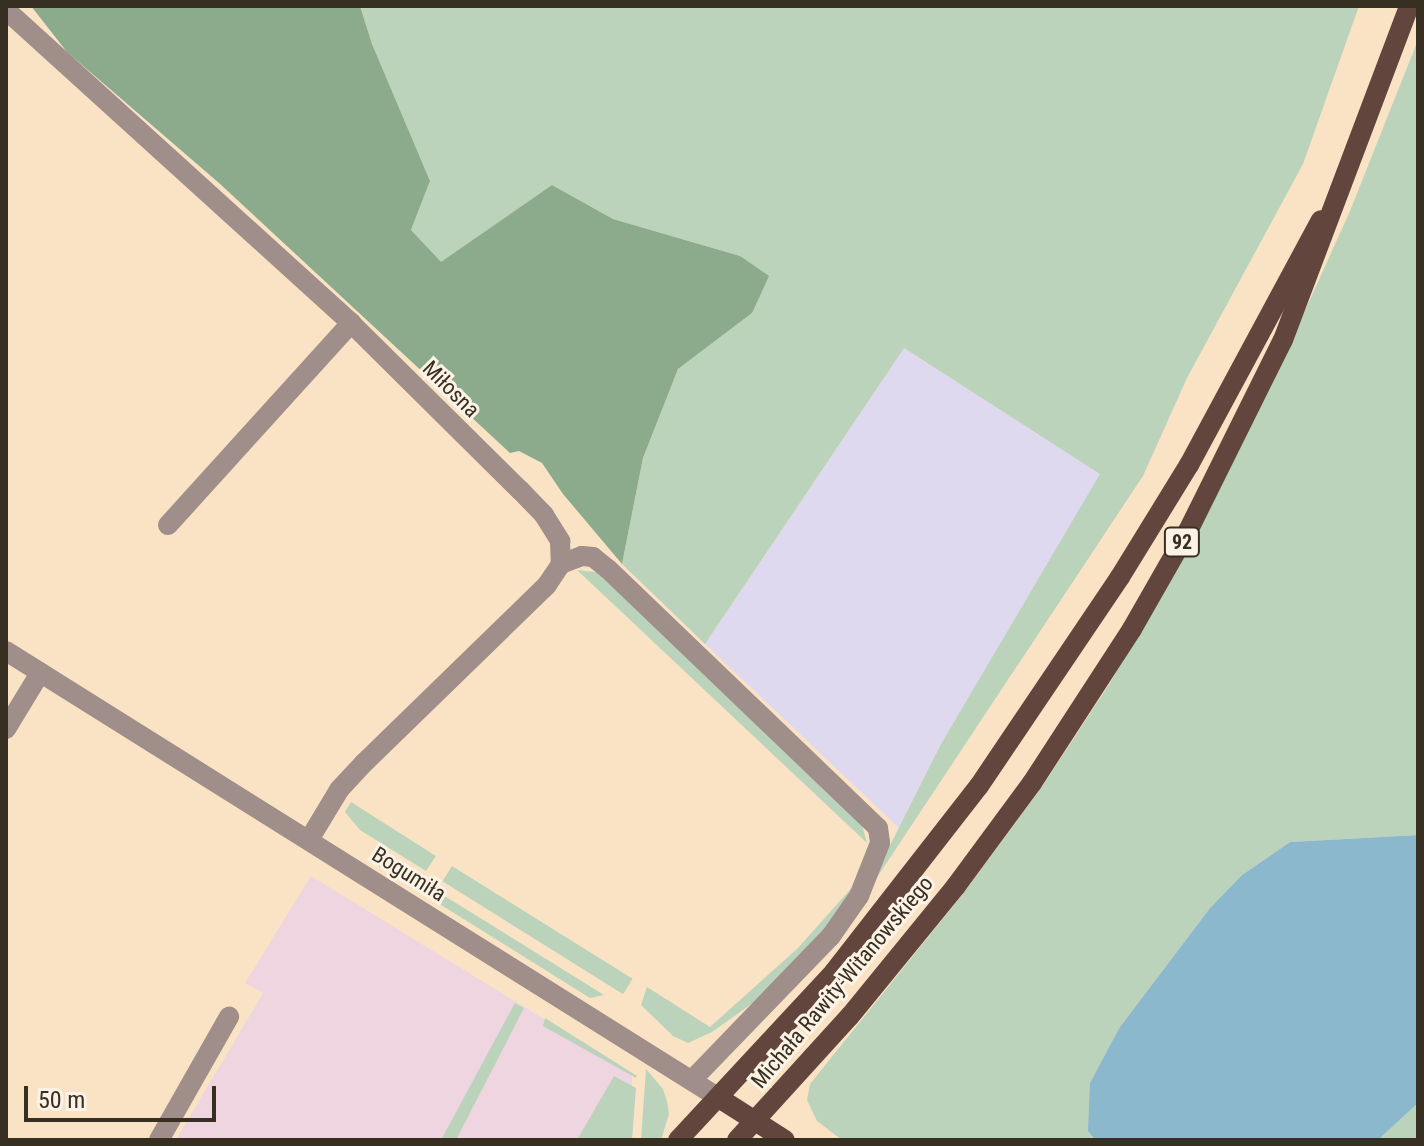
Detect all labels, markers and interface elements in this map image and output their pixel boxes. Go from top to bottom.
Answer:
street label: Miłosna [417,355,485,423]
road number: 92 [1162,526,1202,558]
street label: Bogumiła [367,841,451,907]
street label: Michała Rawity-Witanowskiego [745,871,939,1093]
scale bar [28,1070,220,1120]
text: 50 m [38,1086,85,1114]

